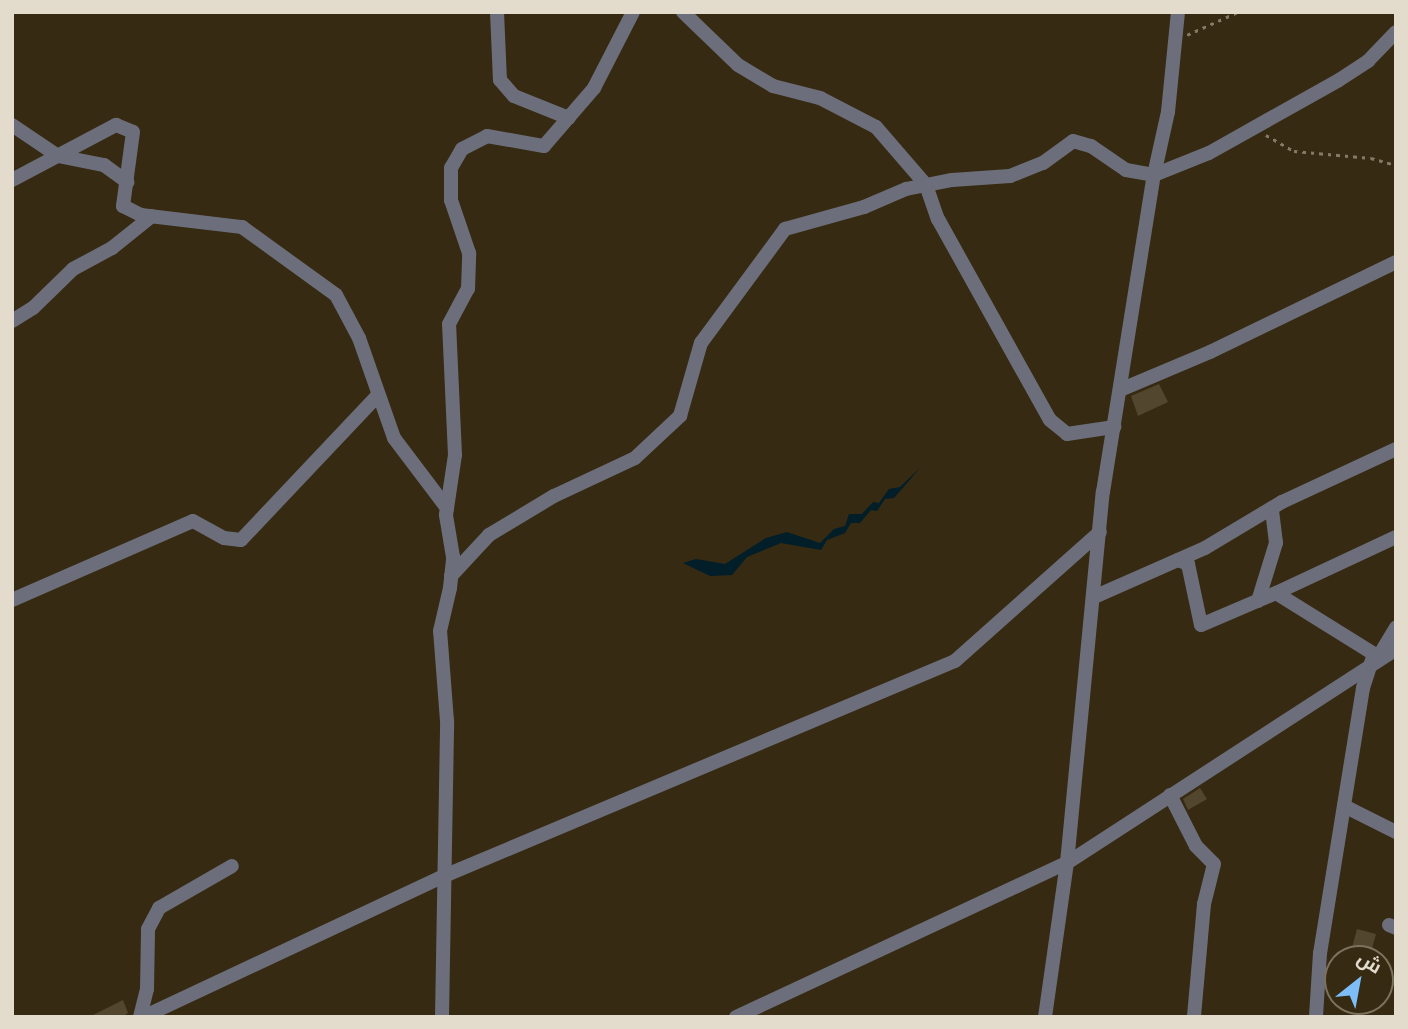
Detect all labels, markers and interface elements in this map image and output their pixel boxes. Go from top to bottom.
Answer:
north arrow [1324,945,1394,1015]
text: ش [1352,945,1386,981]

